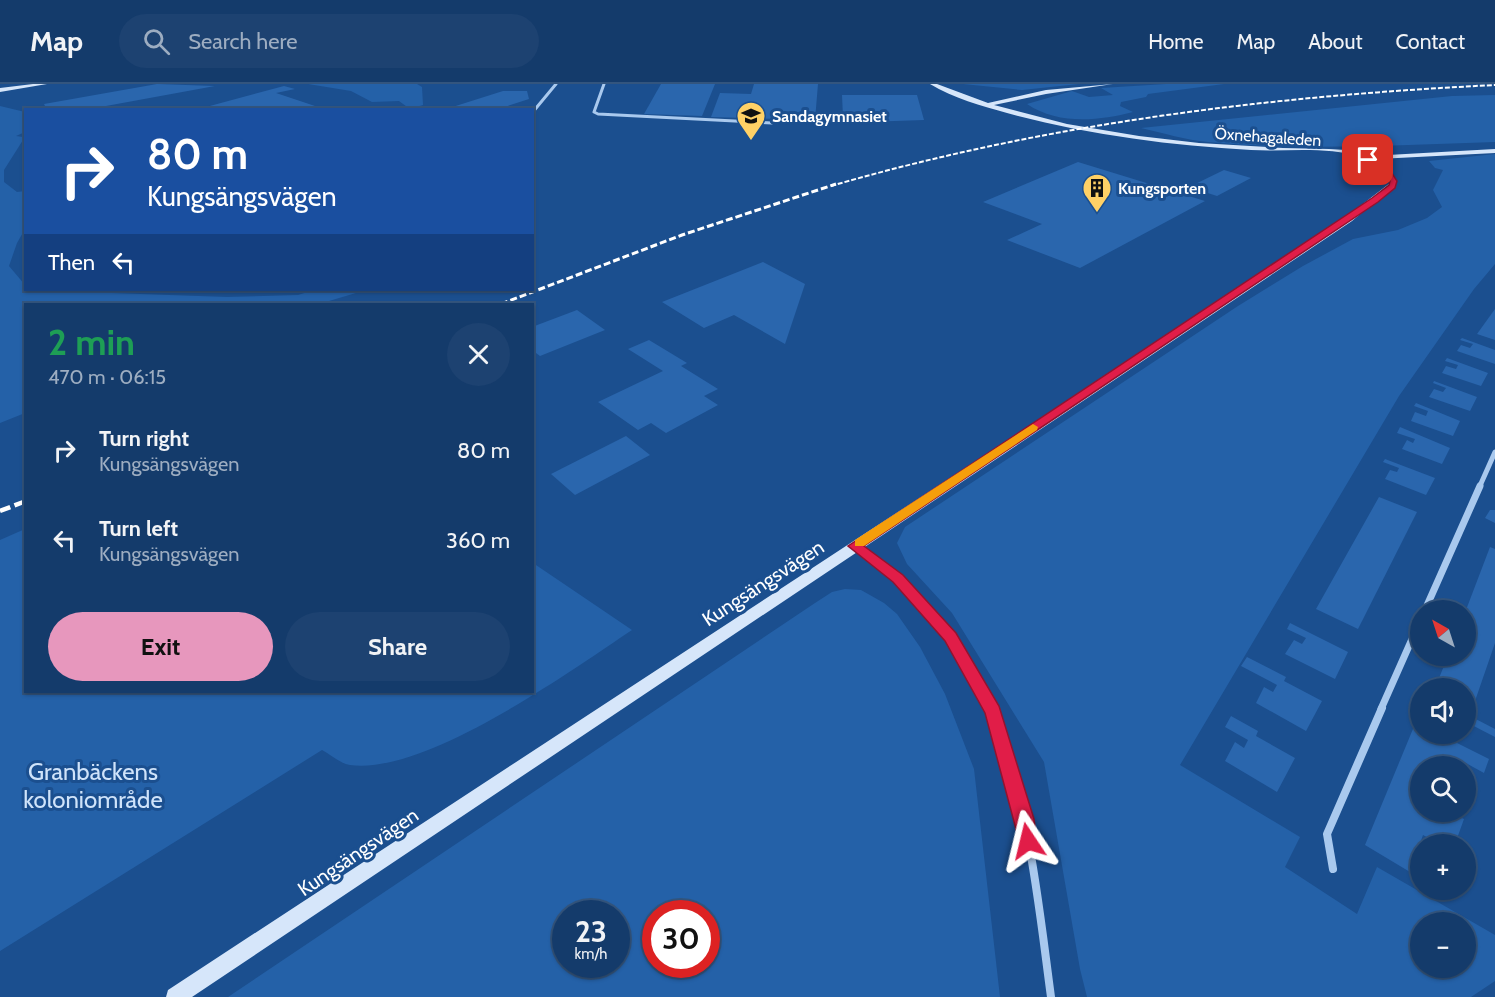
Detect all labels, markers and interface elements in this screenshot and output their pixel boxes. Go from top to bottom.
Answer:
search box [119,14,539,68]
text: Map [30,24,83,58]
icon: search [140,25,173,58]
text: Search here [188,28,297,55]
text: Home [1148,29,1204,54]
text: Map [1237,29,1275,54]
text: About [1308,29,1362,54]
text: Contact [1395,29,1465,54]
school or university icon: Sandagymnasiet [735,100,767,142]
place label: Sandagymnasiet [772,107,887,126]
street label: Öxnehagaleden [1214,124,1322,150]
text: 80 m [147,128,248,180]
icon: right [48,132,126,210]
pin [1342,134,1393,185]
icon: arrive [1351,143,1384,176]
building icon: Kungsporten [1081,172,1113,214]
place label: Kungsporten [1118,179,1206,198]
text: Kungsängsvägen [147,180,337,213]
icon: left [107,246,140,279]
text: Then [48,249,95,276]
text: 2 min [48,320,135,364]
button: close [447,323,510,386]
text: 470 m · 06:15 [48,365,166,389]
text: Turn right [99,425,189,452]
icon: right [48,434,81,467]
text: 80 m [457,437,510,464]
text: Kungsängsvägen [99,452,239,476]
text: Turn left [99,515,178,542]
icon: left [48,524,81,557]
text: 360 m [446,527,510,554]
street label: Kungsängsvägen [698,535,828,631]
text: Kungsängsvägen [99,542,239,566]
north arrow [1410,600,1476,666]
map controls [1410,600,1476,978]
button: Exit [48,612,273,681]
button: Share [285,612,510,681]
button: sound [1410,678,1476,744]
button: search [1410,756,1476,822]
park label: Granbäckens koloniområde [23,757,163,814]
street label: Kungsängsvägen [293,803,423,901]
position arrow [996,809,1060,873]
button: + [1410,834,1476,900]
speed limit sign: 30 [642,900,720,978]
button: − [1410,912,1476,978]
text: 23 [575,913,607,950]
text: km/h [575,945,607,963]

